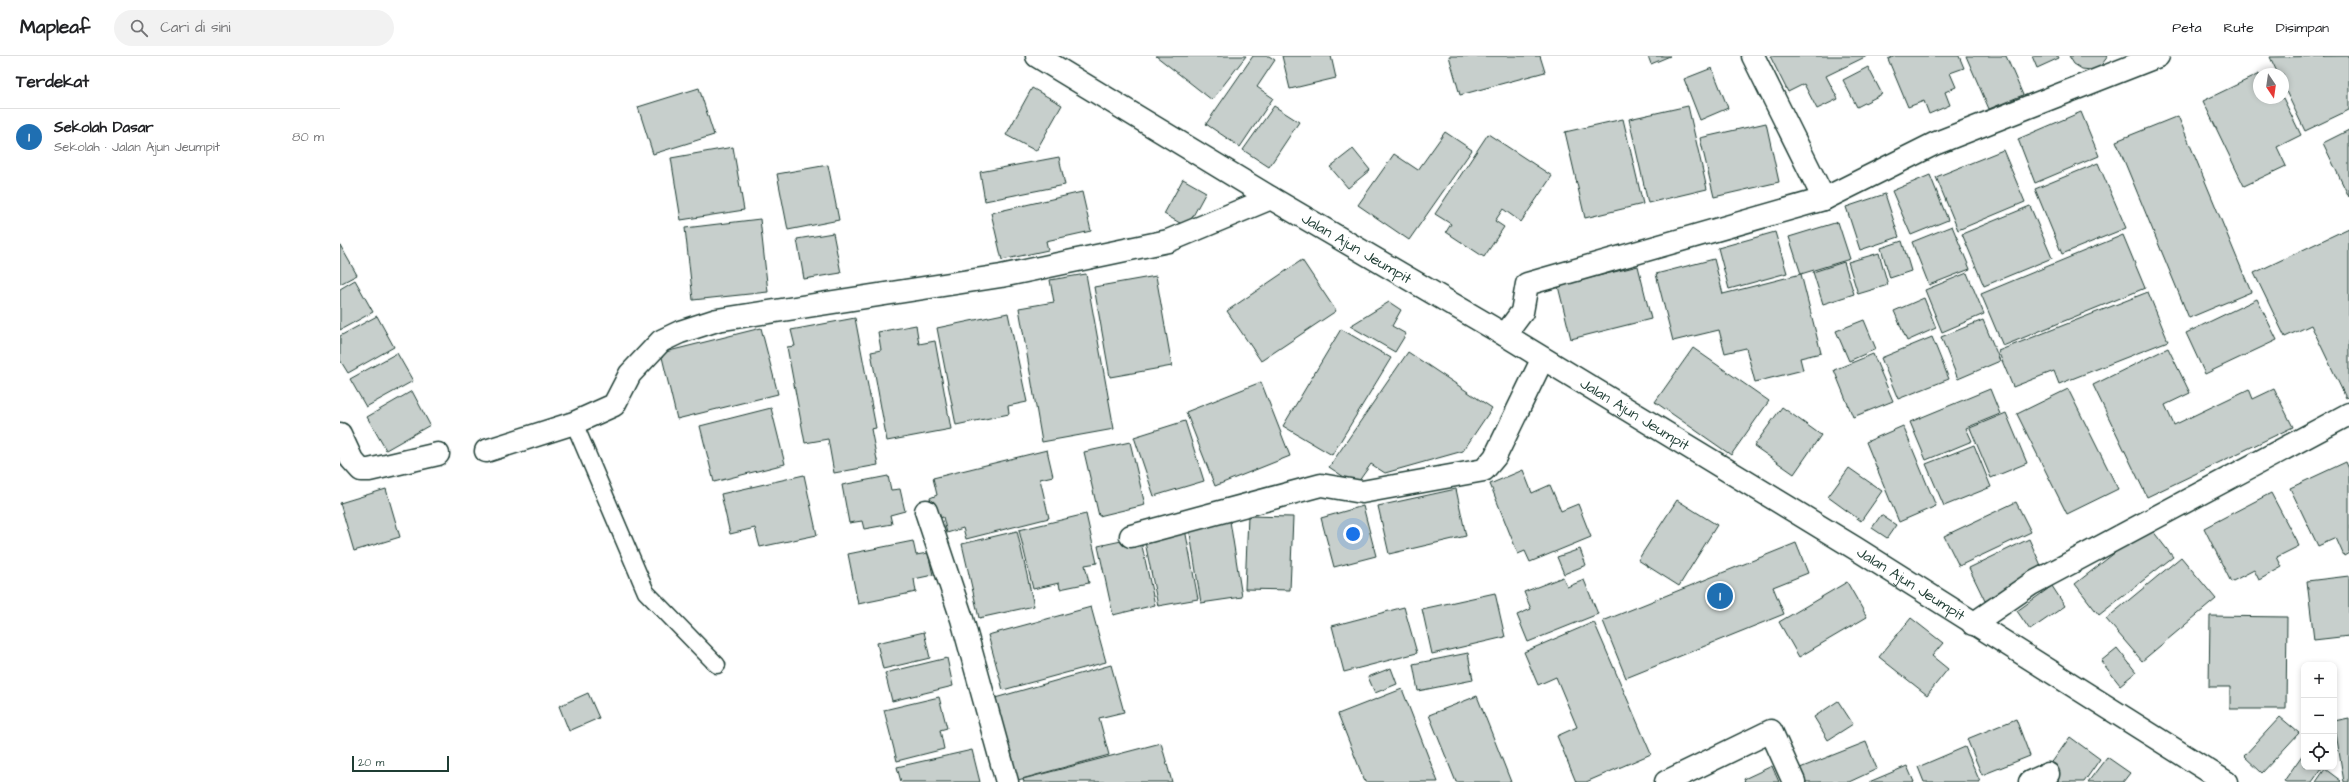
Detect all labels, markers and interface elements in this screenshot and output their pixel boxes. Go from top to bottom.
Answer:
search box [114,10,394,46]
text: Mapleaf [20,14,90,41]
icon: search [128,17,150,39]
text: Cari di sini [160,17,231,38]
text: Peta [2172,18,2202,38]
text: Rute [2224,18,2254,38]
text: Disimpan [2276,18,2329,38]
north arrow [2253,68,2289,104]
text: Terdekat [16,70,89,94]
text: Sekolah Dasar [54,117,154,138]
text: 1 [28,128,30,146]
text: 80 m [292,128,324,146]
text: Sekolah · Jalan Ajun Jeumpit [54,138,220,156]
street label: Jalan Ajun Jeumpit [1297,208,1416,289]
street label: Jalan Ajun Jeumpit [1576,373,1693,456]
your location [1343,524,1363,544]
street label: Jalan Ajun Jeumpit [1853,542,1969,626]
pin: 1 [1707,581,1733,611]
map controls [2301,662,2337,770]
button: + [2301,662,2337,698]
button: − [2301,698,2337,734]
button: locate [2301,734,2337,770]
scale bar [352,754,449,773]
text: 20 m [358,755,384,770]

